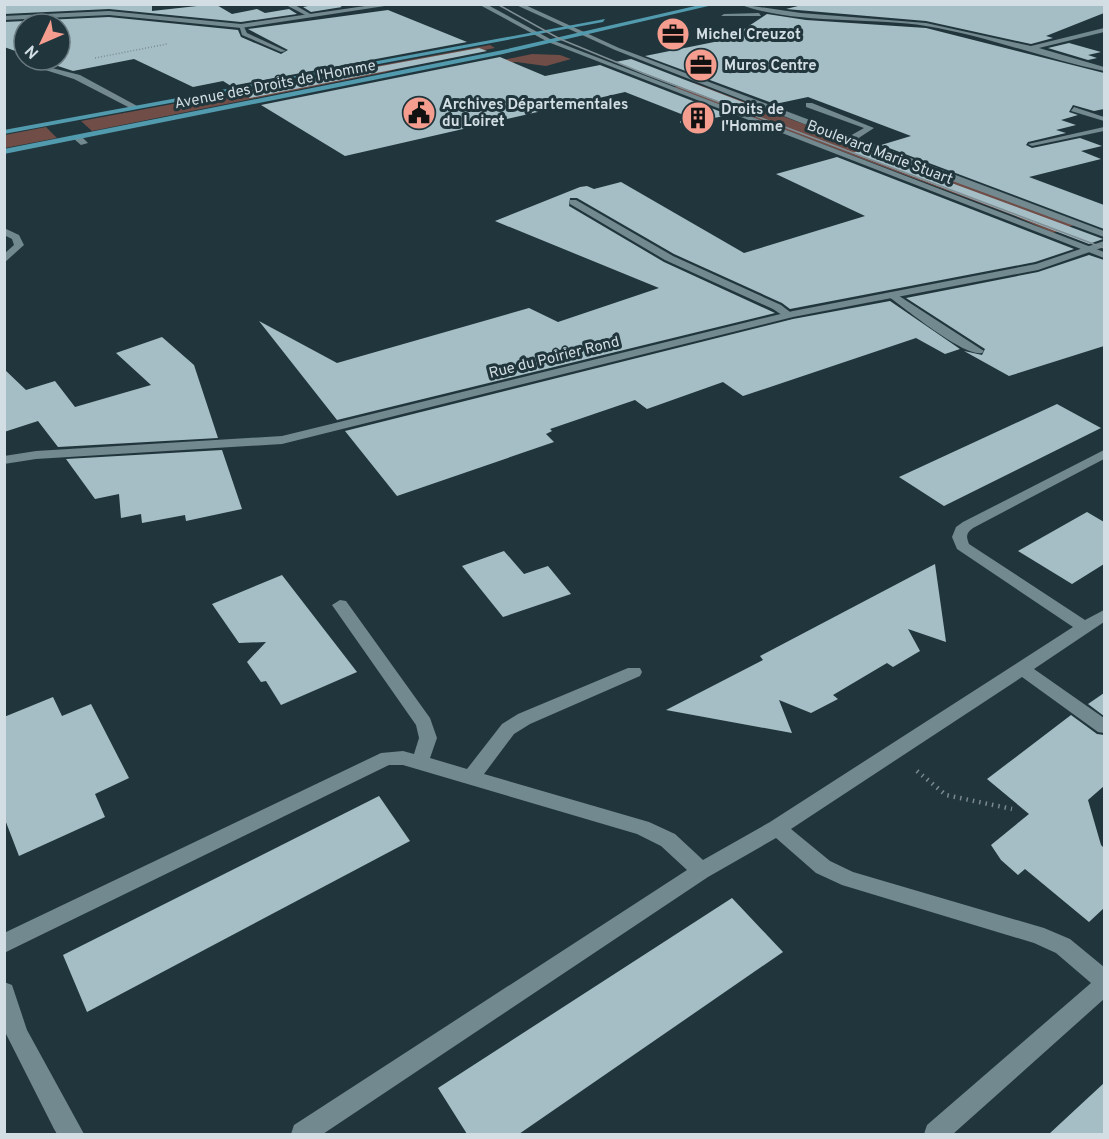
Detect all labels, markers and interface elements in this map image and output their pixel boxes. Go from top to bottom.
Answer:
north arrow [12,12,72,72]
office icon: Michel Creuzot [655,16,691,52]
place label: Michel Creuzot [696,26,801,45]
text: N [21,40,44,62]
office icon: Muros Centre [683,47,719,83]
street label: Avenue des Droits de l'Homme [173,57,377,114]
place label: Muros Centre [724,57,817,76]
public building icon: Archives Départementales du Loiret [401,95,437,131]
place label: Archives Départementales du Loiret [442,96,628,132]
building icon: Droits de l'Homme [680,100,716,136]
place label: Droits de l'Homme [721,101,784,137]
street label: Boulevard Marie Stuart [804,117,955,190]
street label: Rue du Poirier Rond [487,333,622,384]

